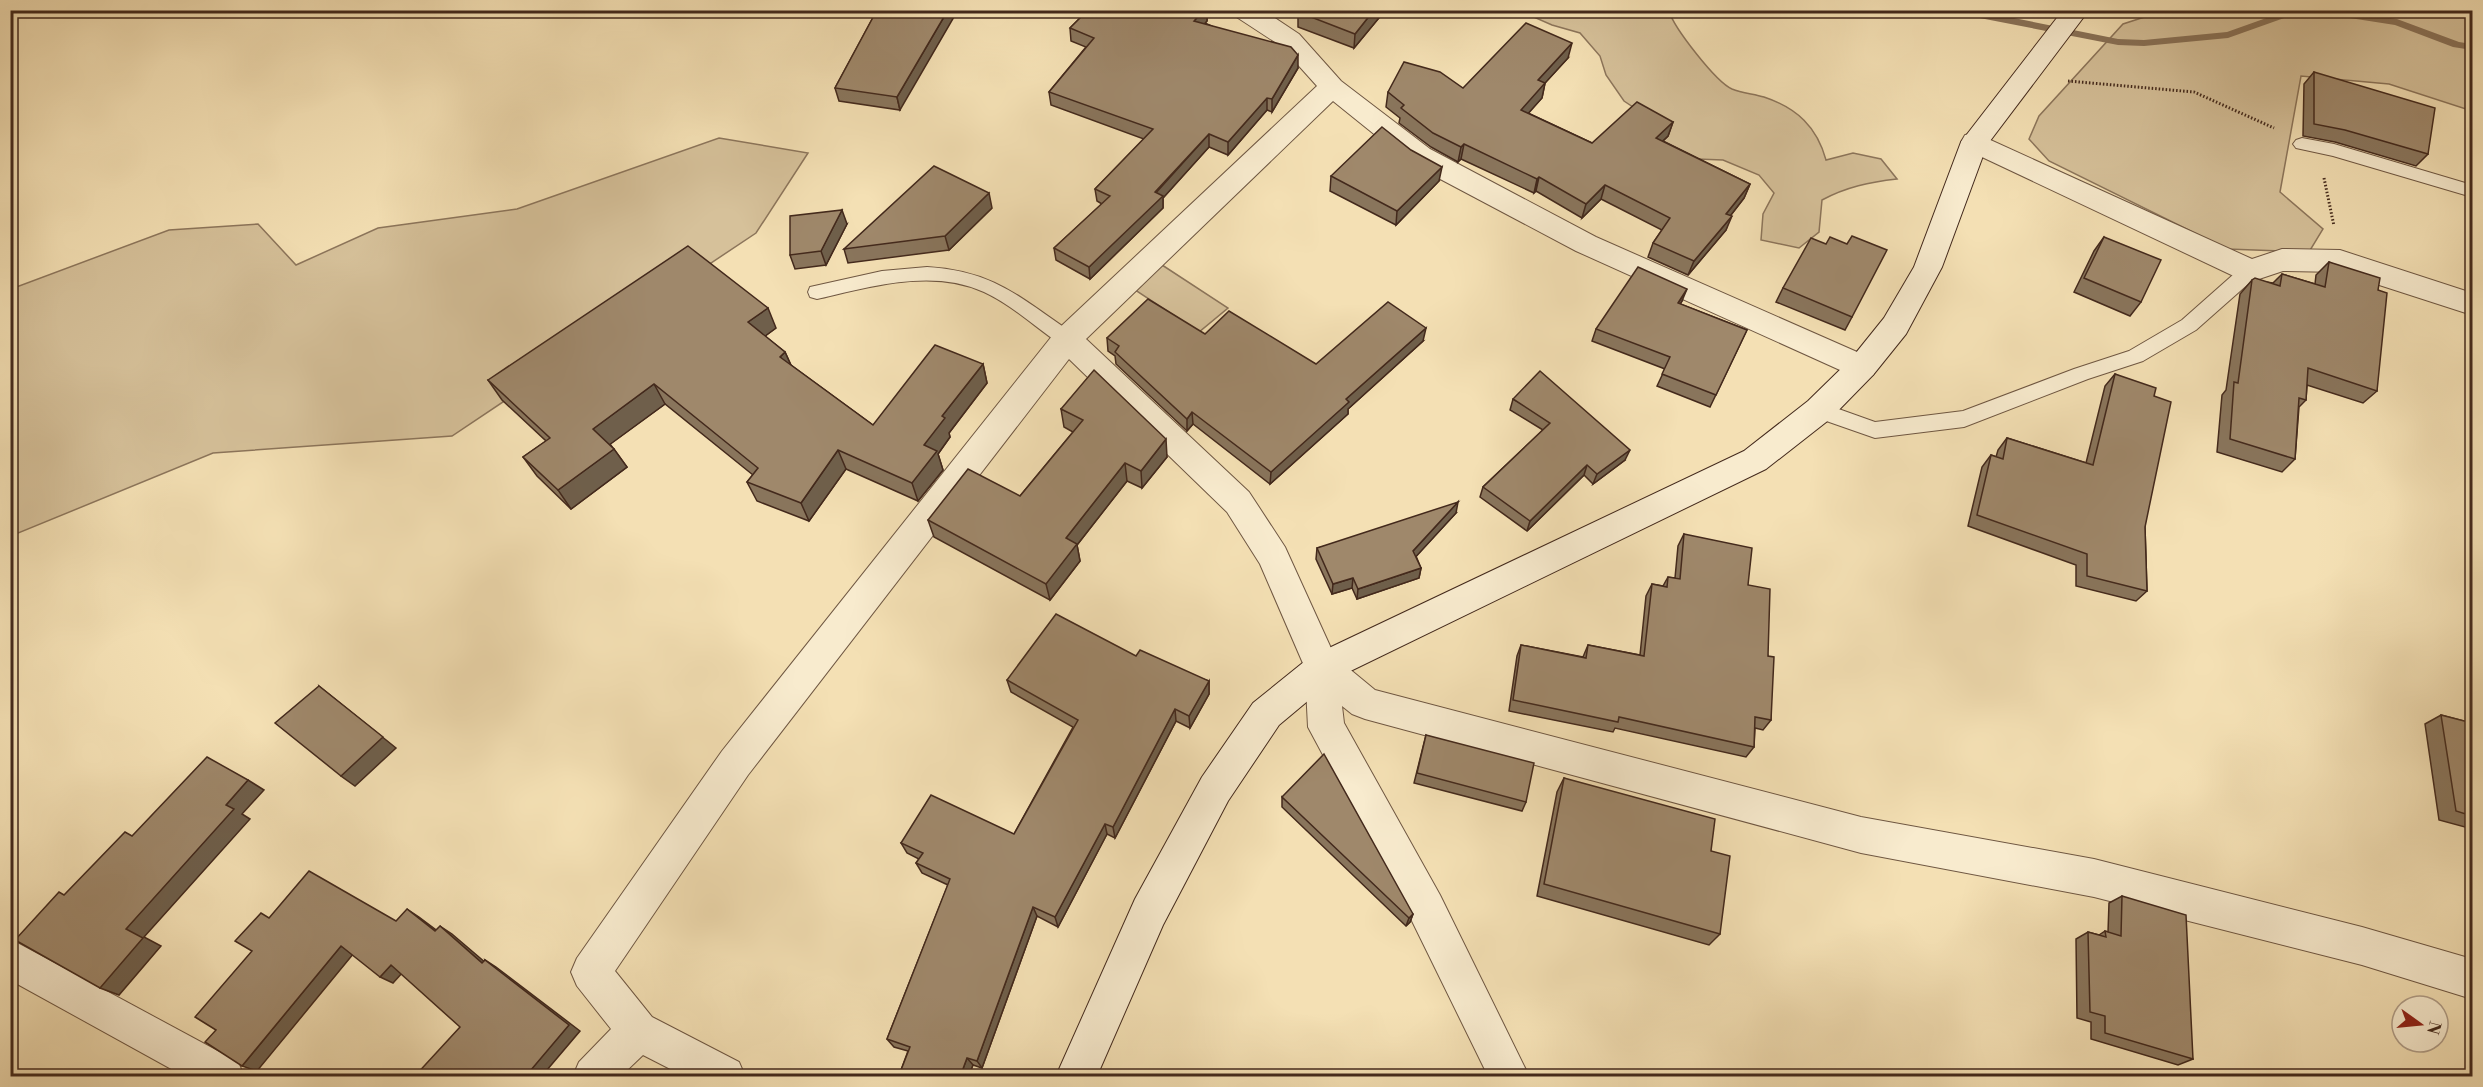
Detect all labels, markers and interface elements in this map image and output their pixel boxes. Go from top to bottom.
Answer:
north arrow [2390,994,2450,1054]
text: N [2422,1019,2445,1037]

